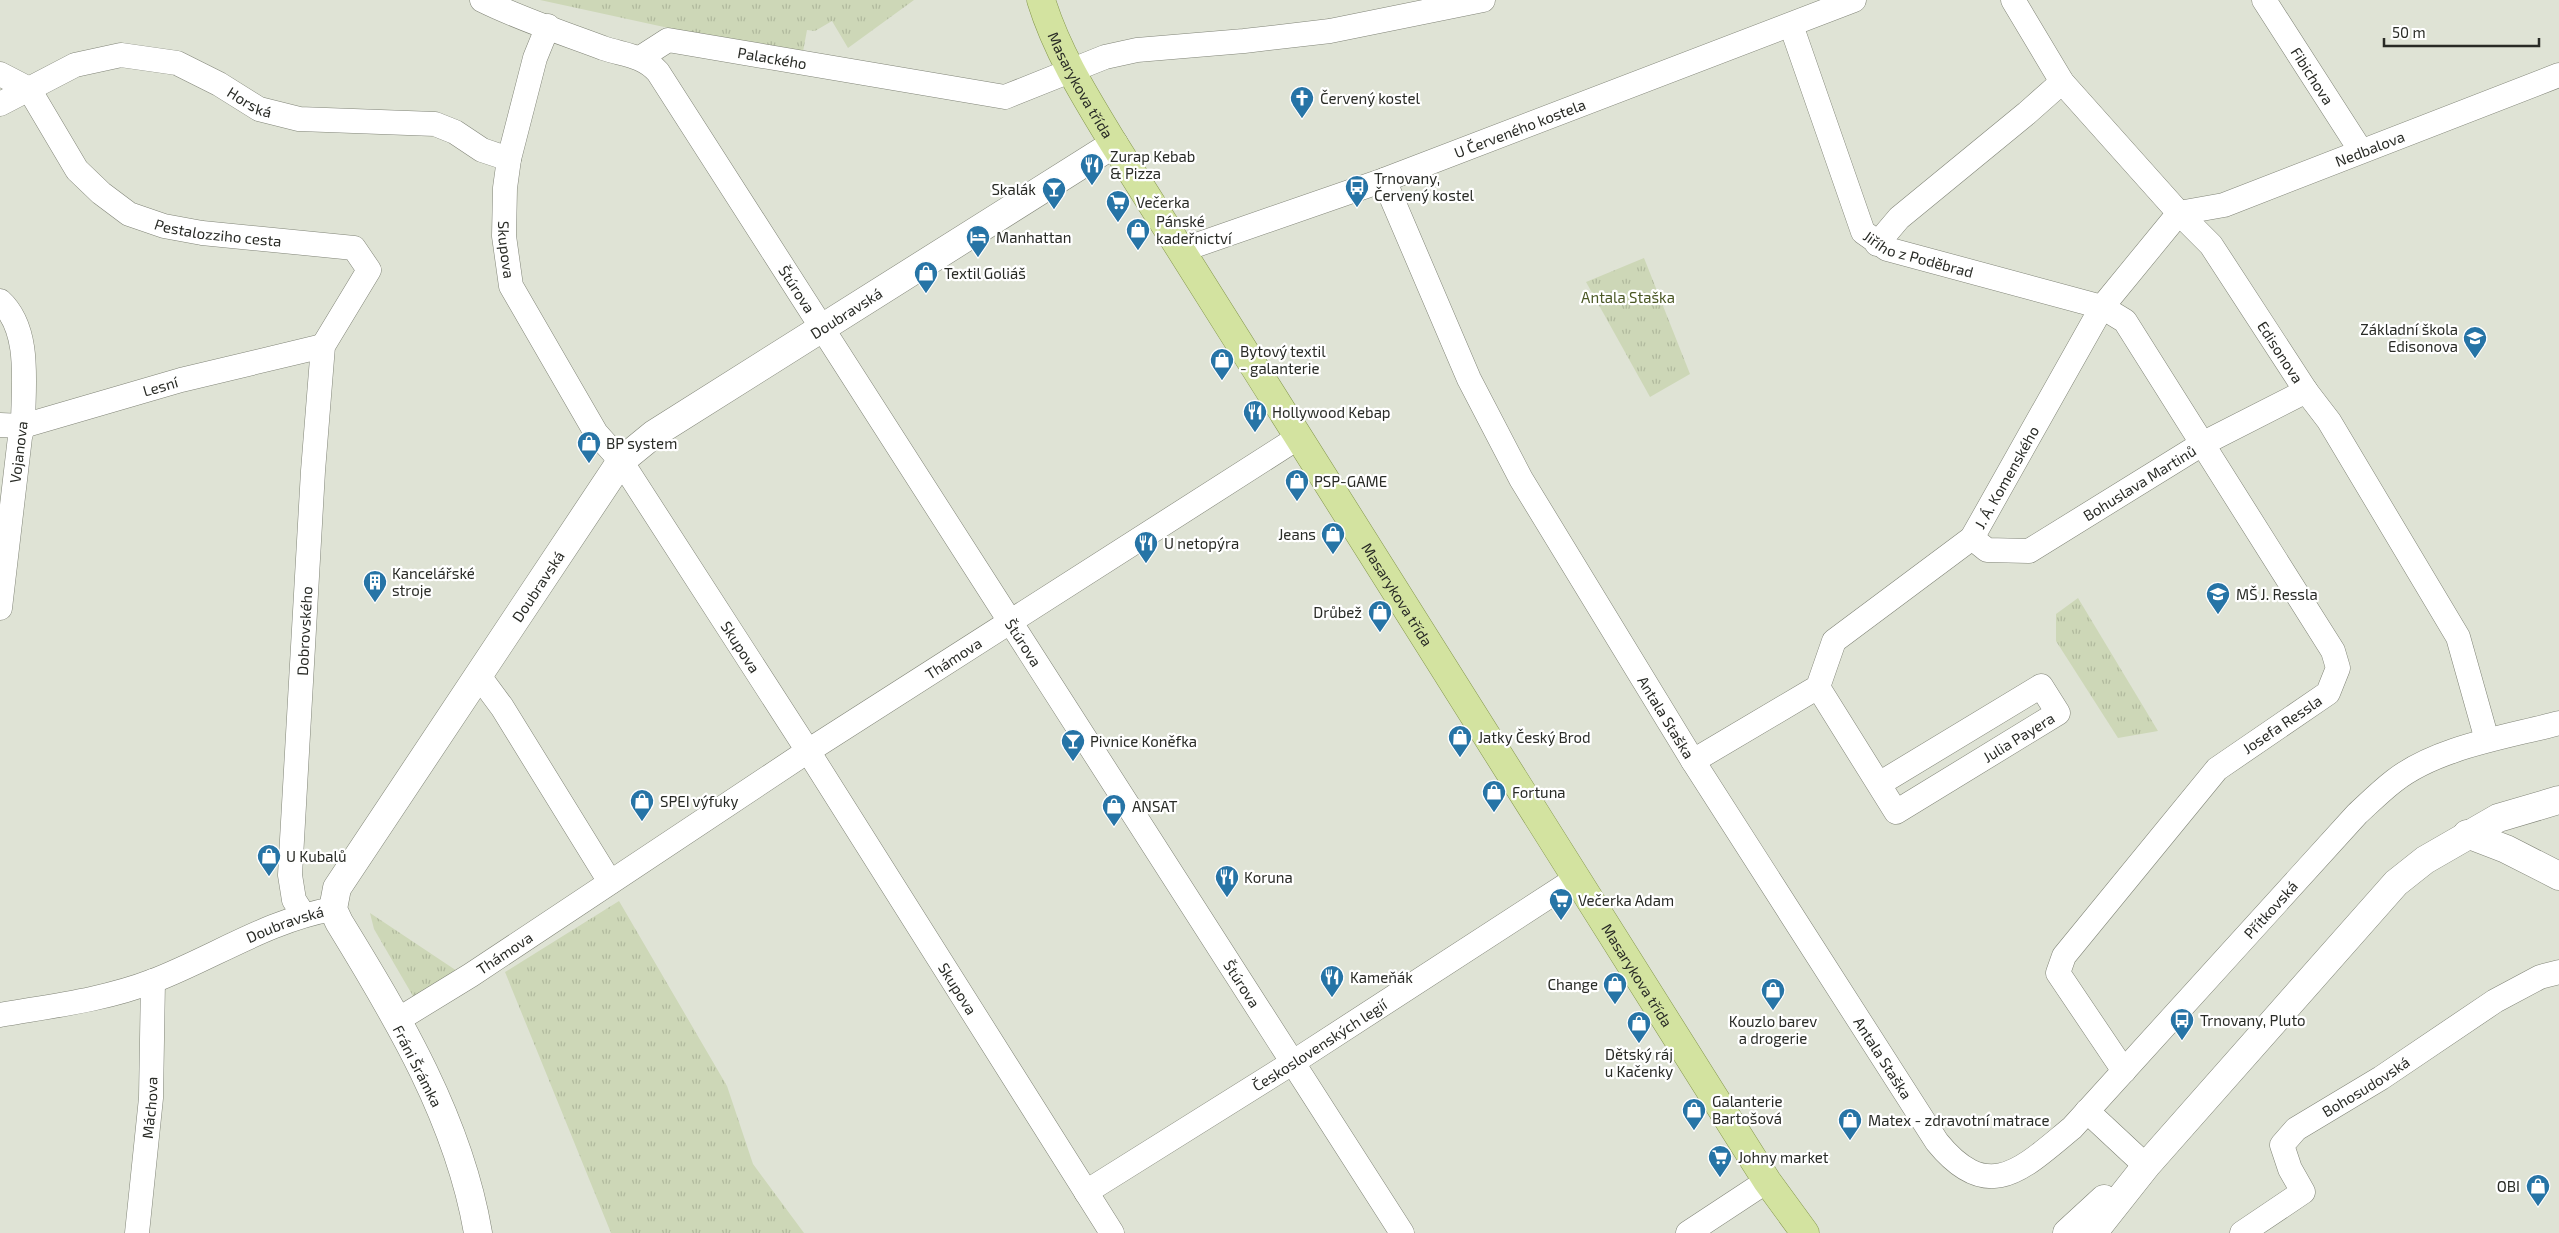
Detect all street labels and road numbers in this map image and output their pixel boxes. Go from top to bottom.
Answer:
street label: Masarykova třída [1045,29,1117,141]
street label: Palackého [736,43,808,72]
street label: Fibichova [2288,44,2338,108]
street label: Horská [224,83,274,121]
street label: U Červeného kostela [1451,95,1588,161]
street label: Nedbalova [2332,127,2407,170]
street label: Pestalozziho cesta [152,214,282,250]
street label: Skupova [495,221,519,280]
street label: Jiřího z Poděbrad [1860,226,1976,281]
street label: Štúrova [775,262,819,316]
street label: Doubravská [807,284,885,342]
street label: Edisonova [2254,318,2307,386]
street label: Lesní [141,372,181,400]
street label: Vojanova [5,420,32,484]
street label: J. Á. Komenského [1970,423,2042,532]
street label: Bohuslava Martinů [2080,441,2199,524]
street label: Masarykova třída [1358,539,1437,649]
street label: Doubravská [508,547,568,625]
street label: Dobrovského [293,586,315,676]
street label: Štúrova [1002,615,1046,670]
street label: Skupova [718,618,764,676]
street label: Thámova [922,633,985,683]
street label: Antala Staška [1634,672,1698,762]
street label: Josefa Ressla [2239,691,2325,757]
street label: Julia Payera [1979,708,2058,766]
street label: Přítkovská [2240,877,2301,942]
street label: Doubravská [243,902,325,946]
street label: Masarykova třída [1598,920,1677,1030]
street label: Thámova [473,928,536,978]
street label: Štúrova [1220,956,1264,1011]
street label: Skupova [935,959,981,1018]
street label: Československých legií [1249,994,1391,1095]
street label: Antala Staška [1850,1014,1916,1102]
street label: Fráni Šrámka [390,1022,446,1110]
street label: Bohosudovská [2318,1052,2413,1120]
street label: Máchova [138,1077,160,1139]

